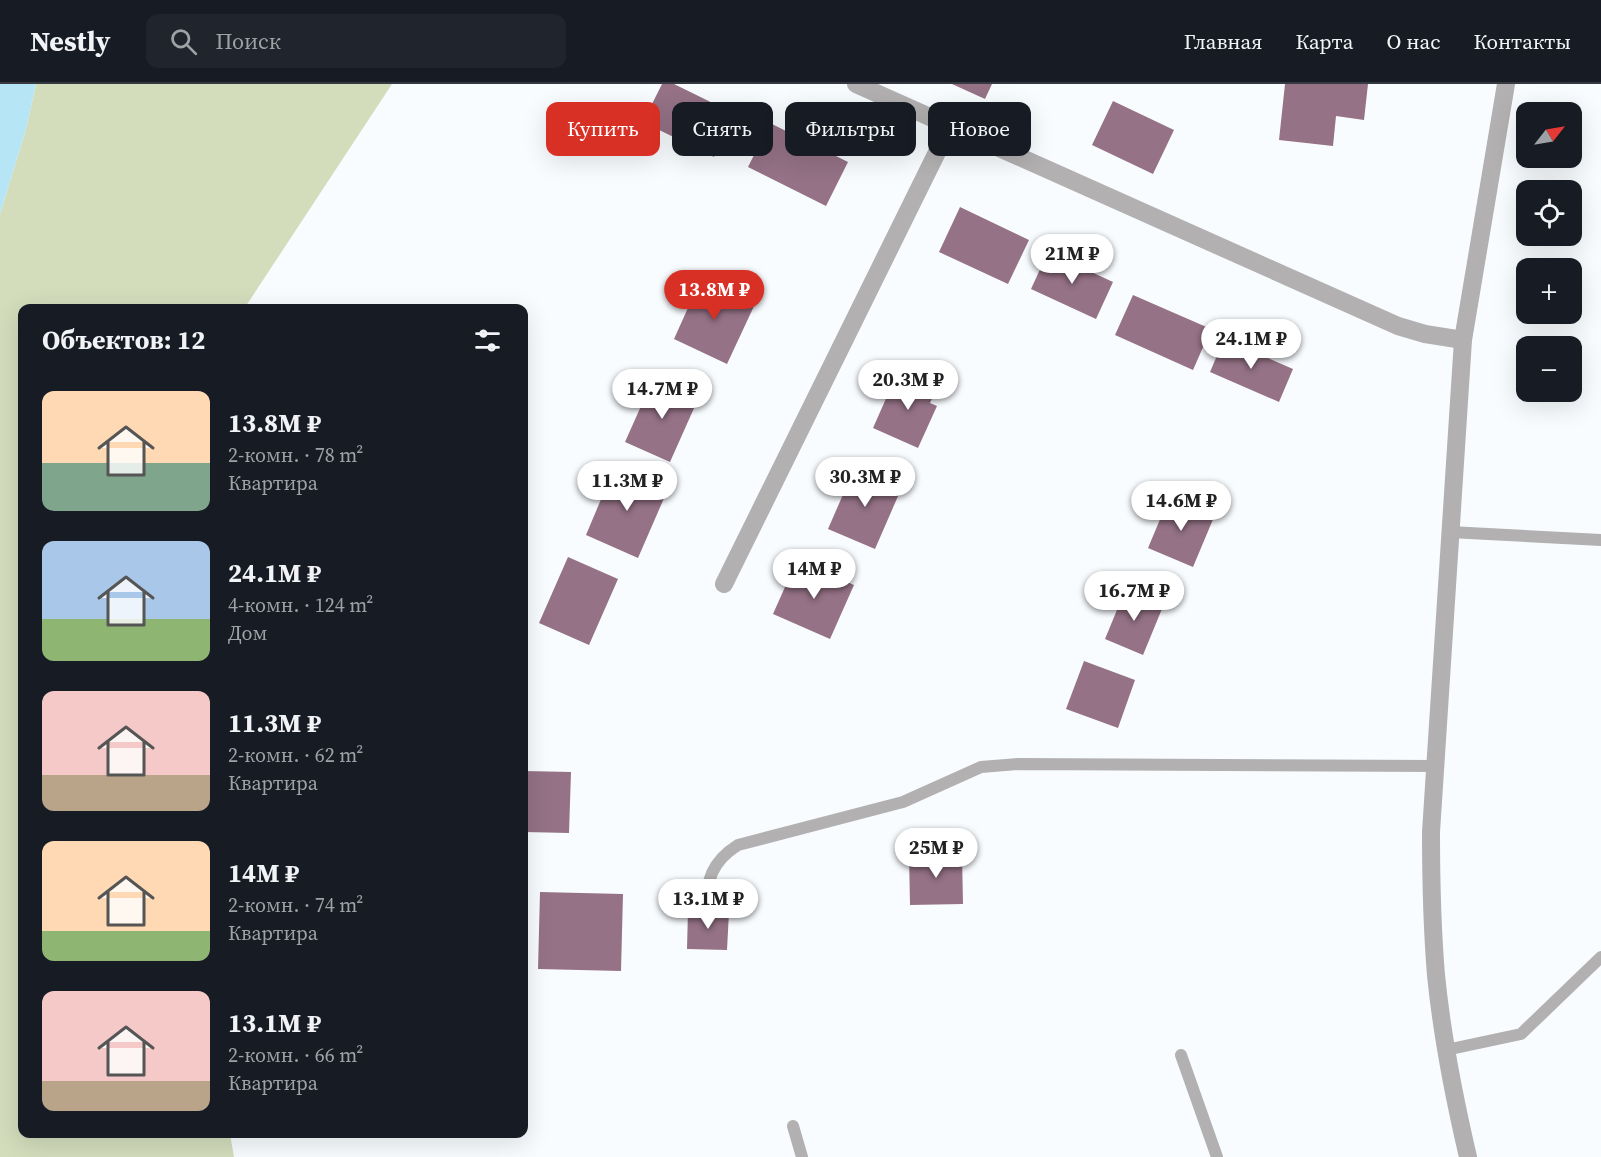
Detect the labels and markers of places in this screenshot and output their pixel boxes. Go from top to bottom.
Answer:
pin: 21M ₽ [1030,234,1114,285]
pin: 13.8M ₽ [659,270,769,321]
pin: 24.1M ₽ [1196,319,1306,370]
pin: 20.3M ₽ [853,360,963,411]
pin: 14.7M ₽ [607,369,717,420]
pin: 30.3M ₽ [810,457,920,508]
pin: 11.3M ₽ [572,461,682,512]
pin: 14.6M ₽ [1126,481,1236,532]
pin: 14M ₽ [772,549,856,600]
pin: 16.7M ₽ [1079,571,1189,622]
pin: 25M ₽ [894,828,978,879]
pin: 13.1M ₽ [653,879,763,930]

